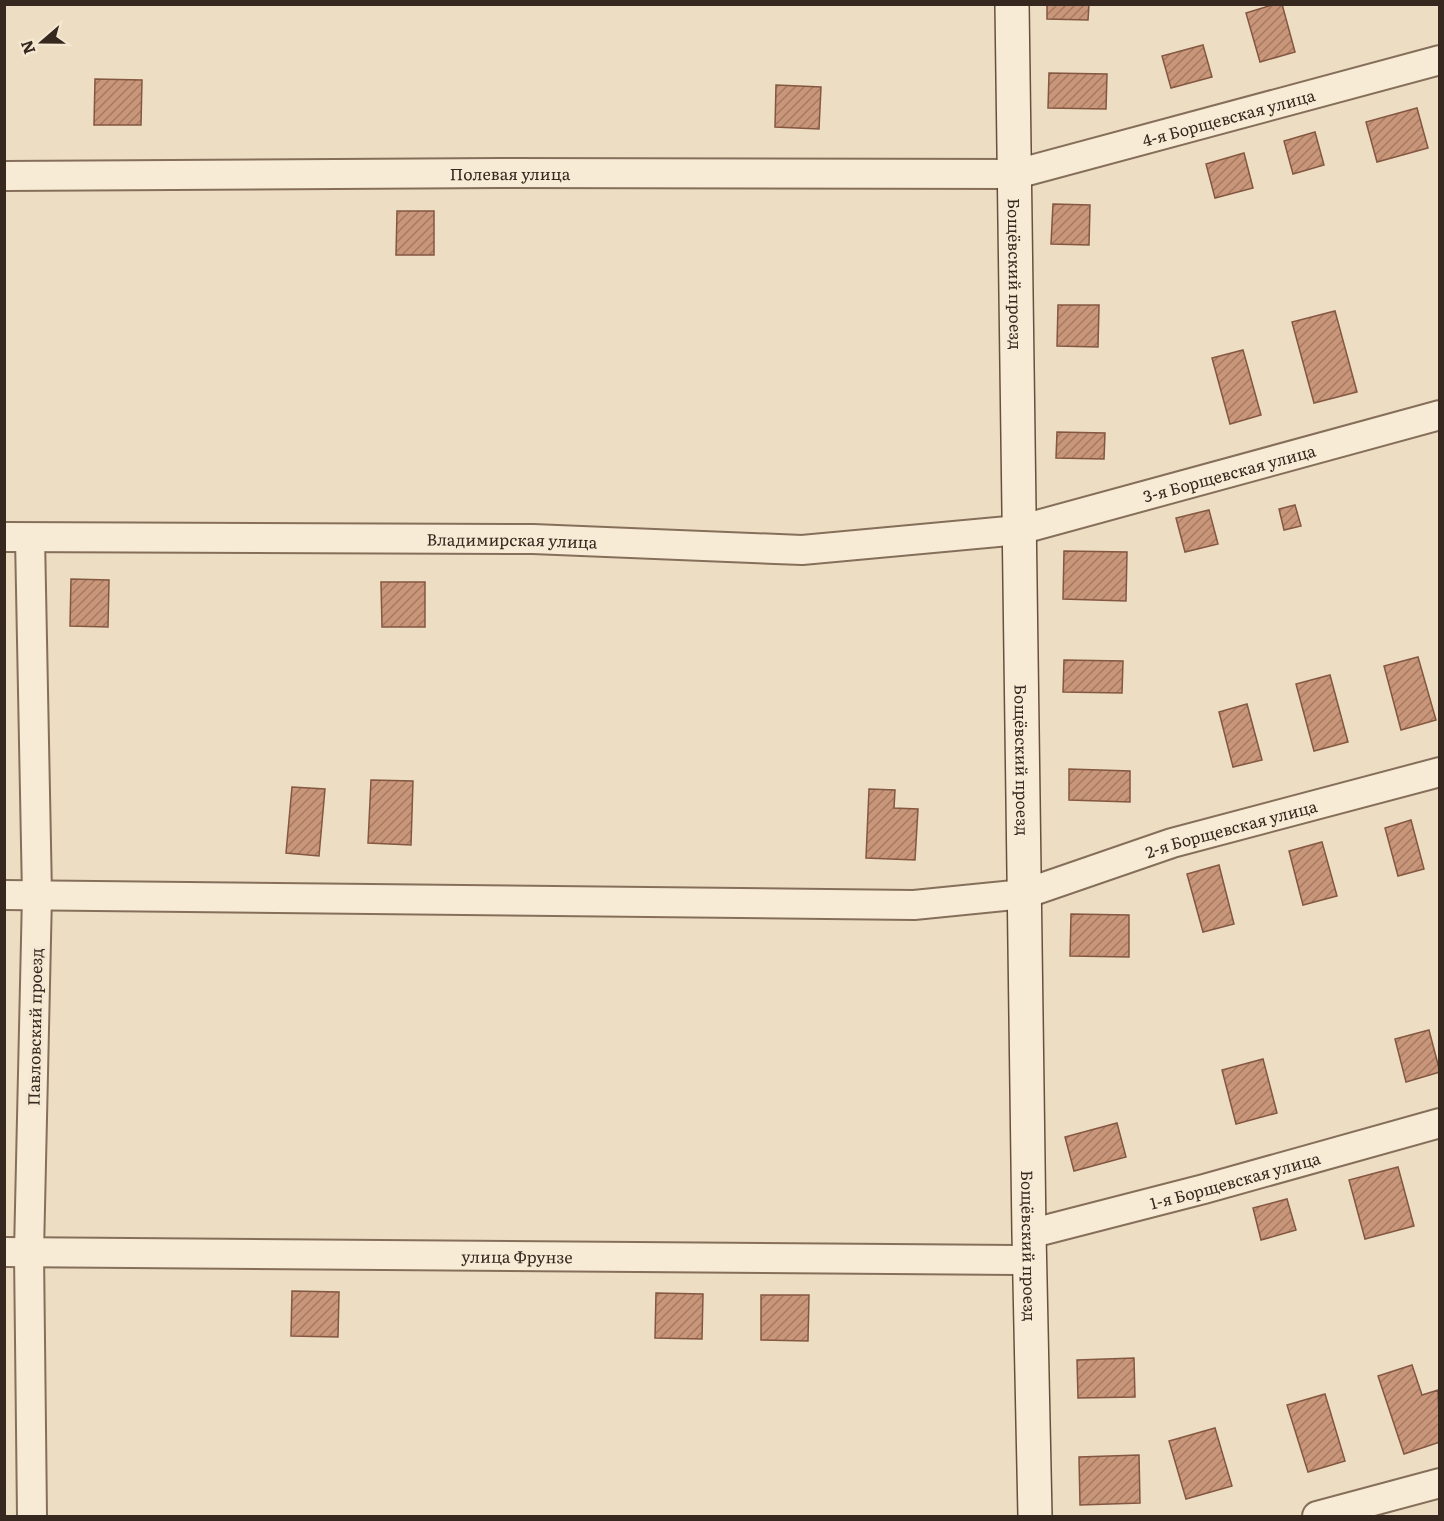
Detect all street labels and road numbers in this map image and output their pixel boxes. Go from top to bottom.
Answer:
street label: 4-я Борщевская улица [1139,82,1318,152]
street label: Полевая улица [450,161,571,185]
street label: Бощёвский проезд [1003,198,1029,350]
street label: 3-я Борщевская улица [1140,437,1319,508]
street label: Владимирская улица [426,527,598,554]
street label: Бощёвский проезд [1009,684,1035,836]
street label: 2-я Борщевская улица [1142,793,1320,863]
street label: Павловский проезд [21,948,47,1106]
street label: 1-я Борщевская улица [1147,1145,1323,1214]
street label: Бощёвский проезд [1016,1170,1043,1322]
street label: улица Фрунзе [461,1244,573,1268]

